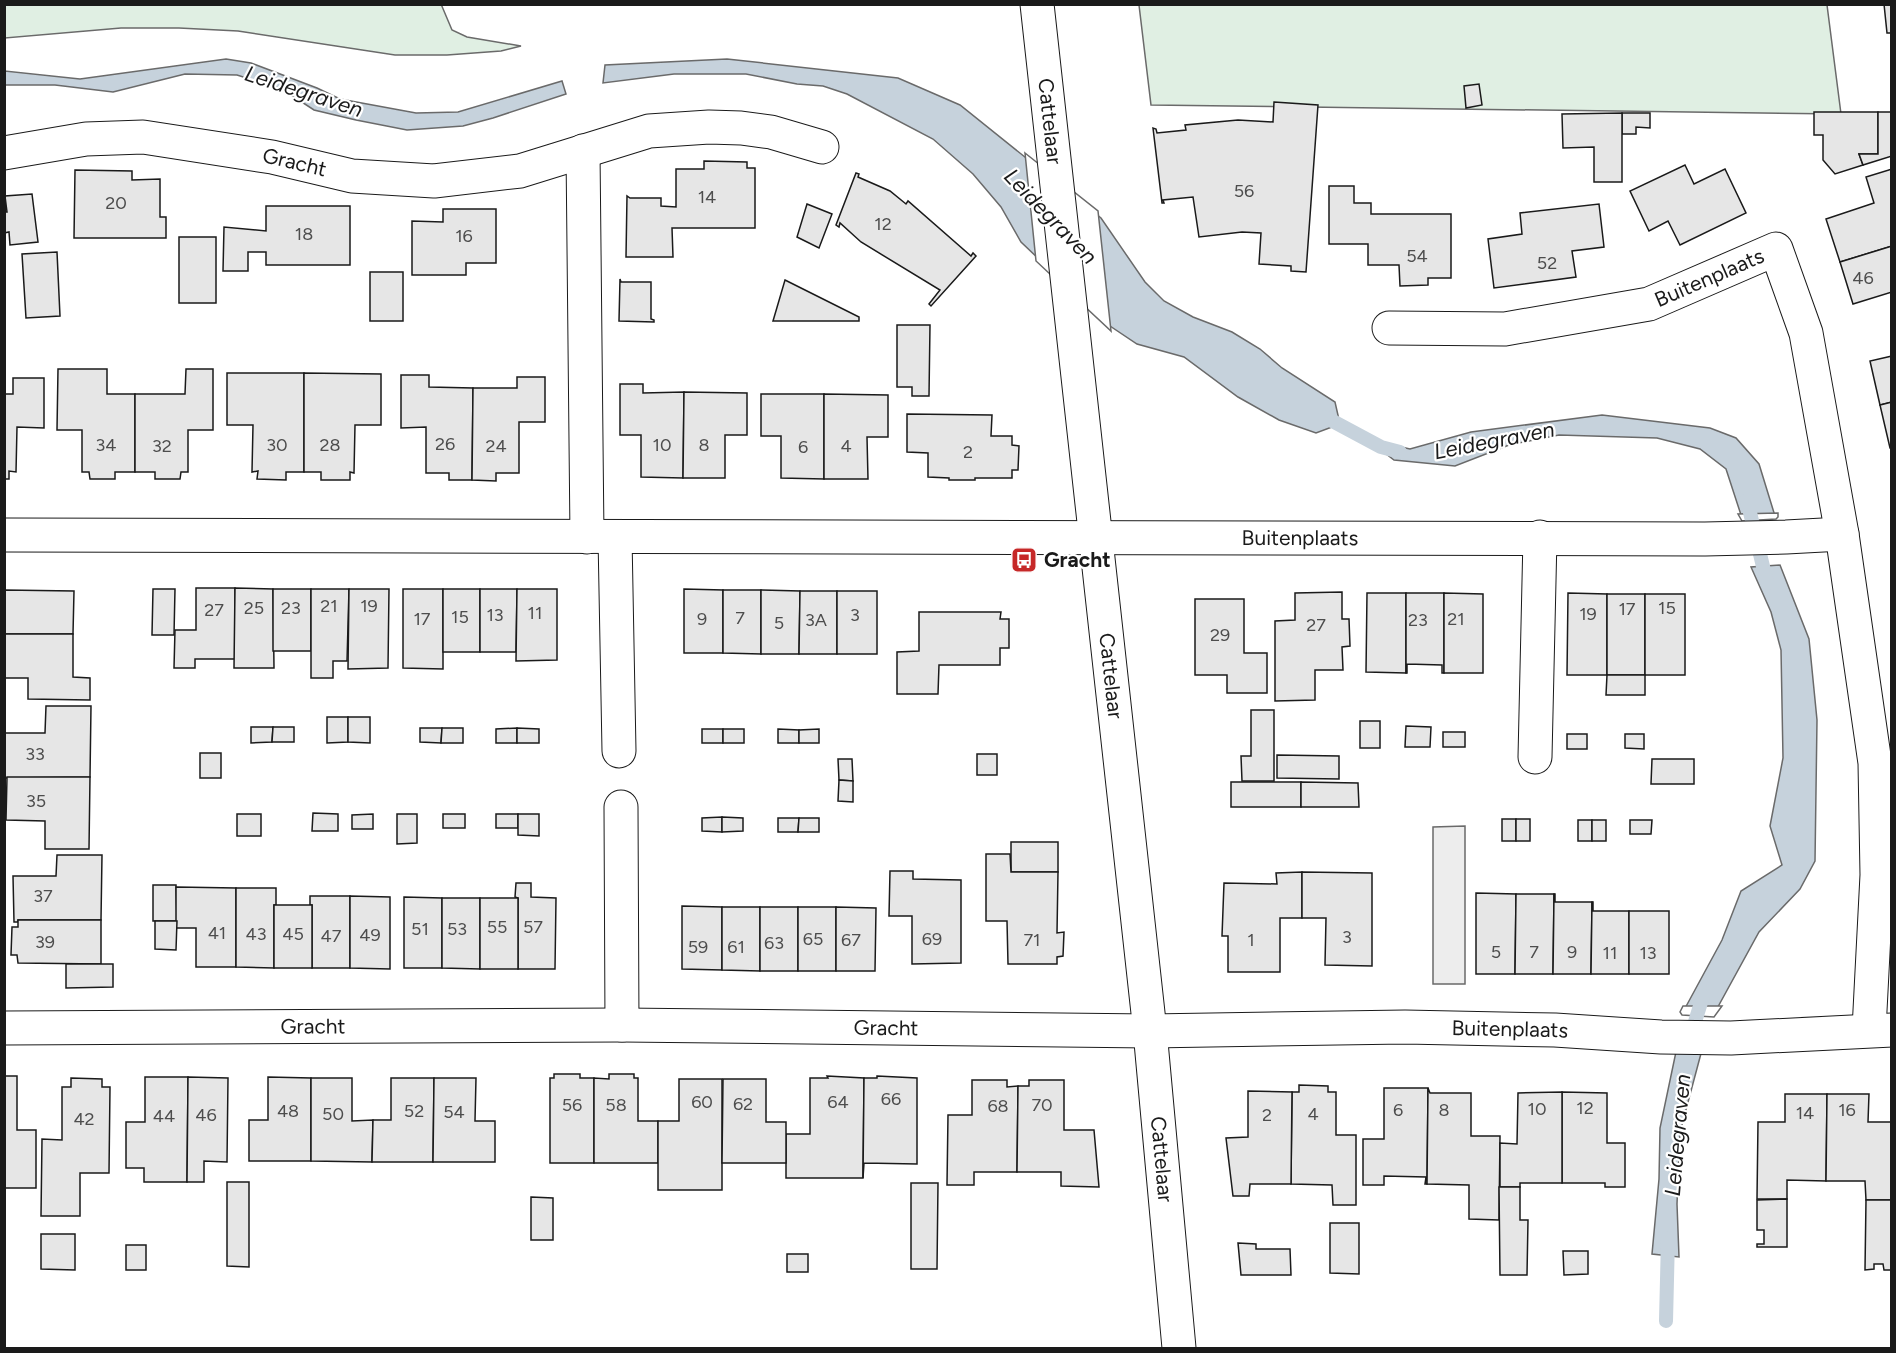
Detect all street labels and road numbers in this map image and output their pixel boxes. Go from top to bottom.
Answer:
street label: Cattelaar [1033,77,1068,166]
street label: Gracht [261,143,329,182]
street label: Buitenplaats [1651,243,1768,312]
street label: Buitenplaats [1242,525,1358,550]
street label: Cattelaar [1094,632,1129,720]
street label: Gracht [281,1013,346,1039]
street label: Gracht [853,1015,919,1040]
street label: Buitenplaats [1451,1015,1569,1043]
street label: Cattelaar [1146,1115,1179,1203]

